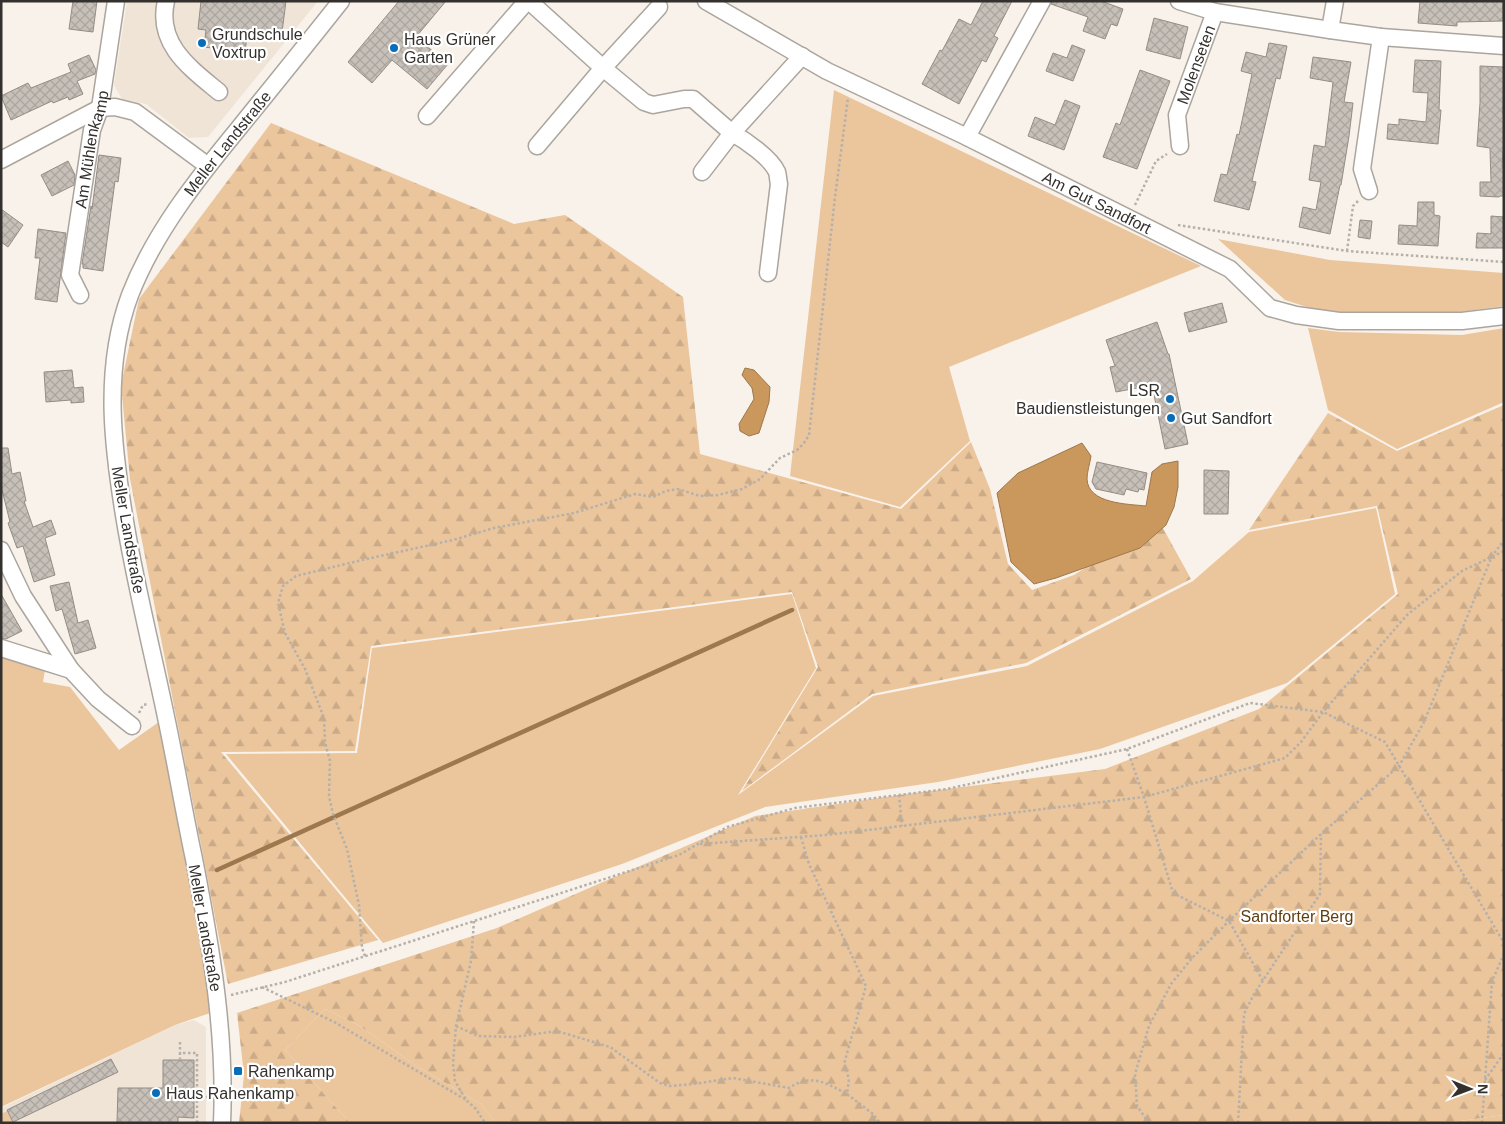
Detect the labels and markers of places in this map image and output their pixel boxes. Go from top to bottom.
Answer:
place label: Grundschule Voxtrup [212,26,303,61]
place label: Haus Grüner Garten [404,31,496,66]
marker: Grundschule Voxtrup [196,37,208,49]
marker: Haus Grüner Garten [388,42,400,54]
place label: LSR Baudienstleistungen [1016,382,1160,417]
marker: LSR Baudienstleistungen [1164,393,1176,405]
place label: Gut Sandfort [1181,410,1272,427]
marker: Gut Sandfort [1165,412,1177,424]
place label: Rahenkamp [248,1063,334,1080]
marker: Rahenkamp [232,1065,244,1077]
place label: Haus Rahenkamp [166,1085,294,1102]
marker: Haus Rahenkamp [150,1087,162,1099]

